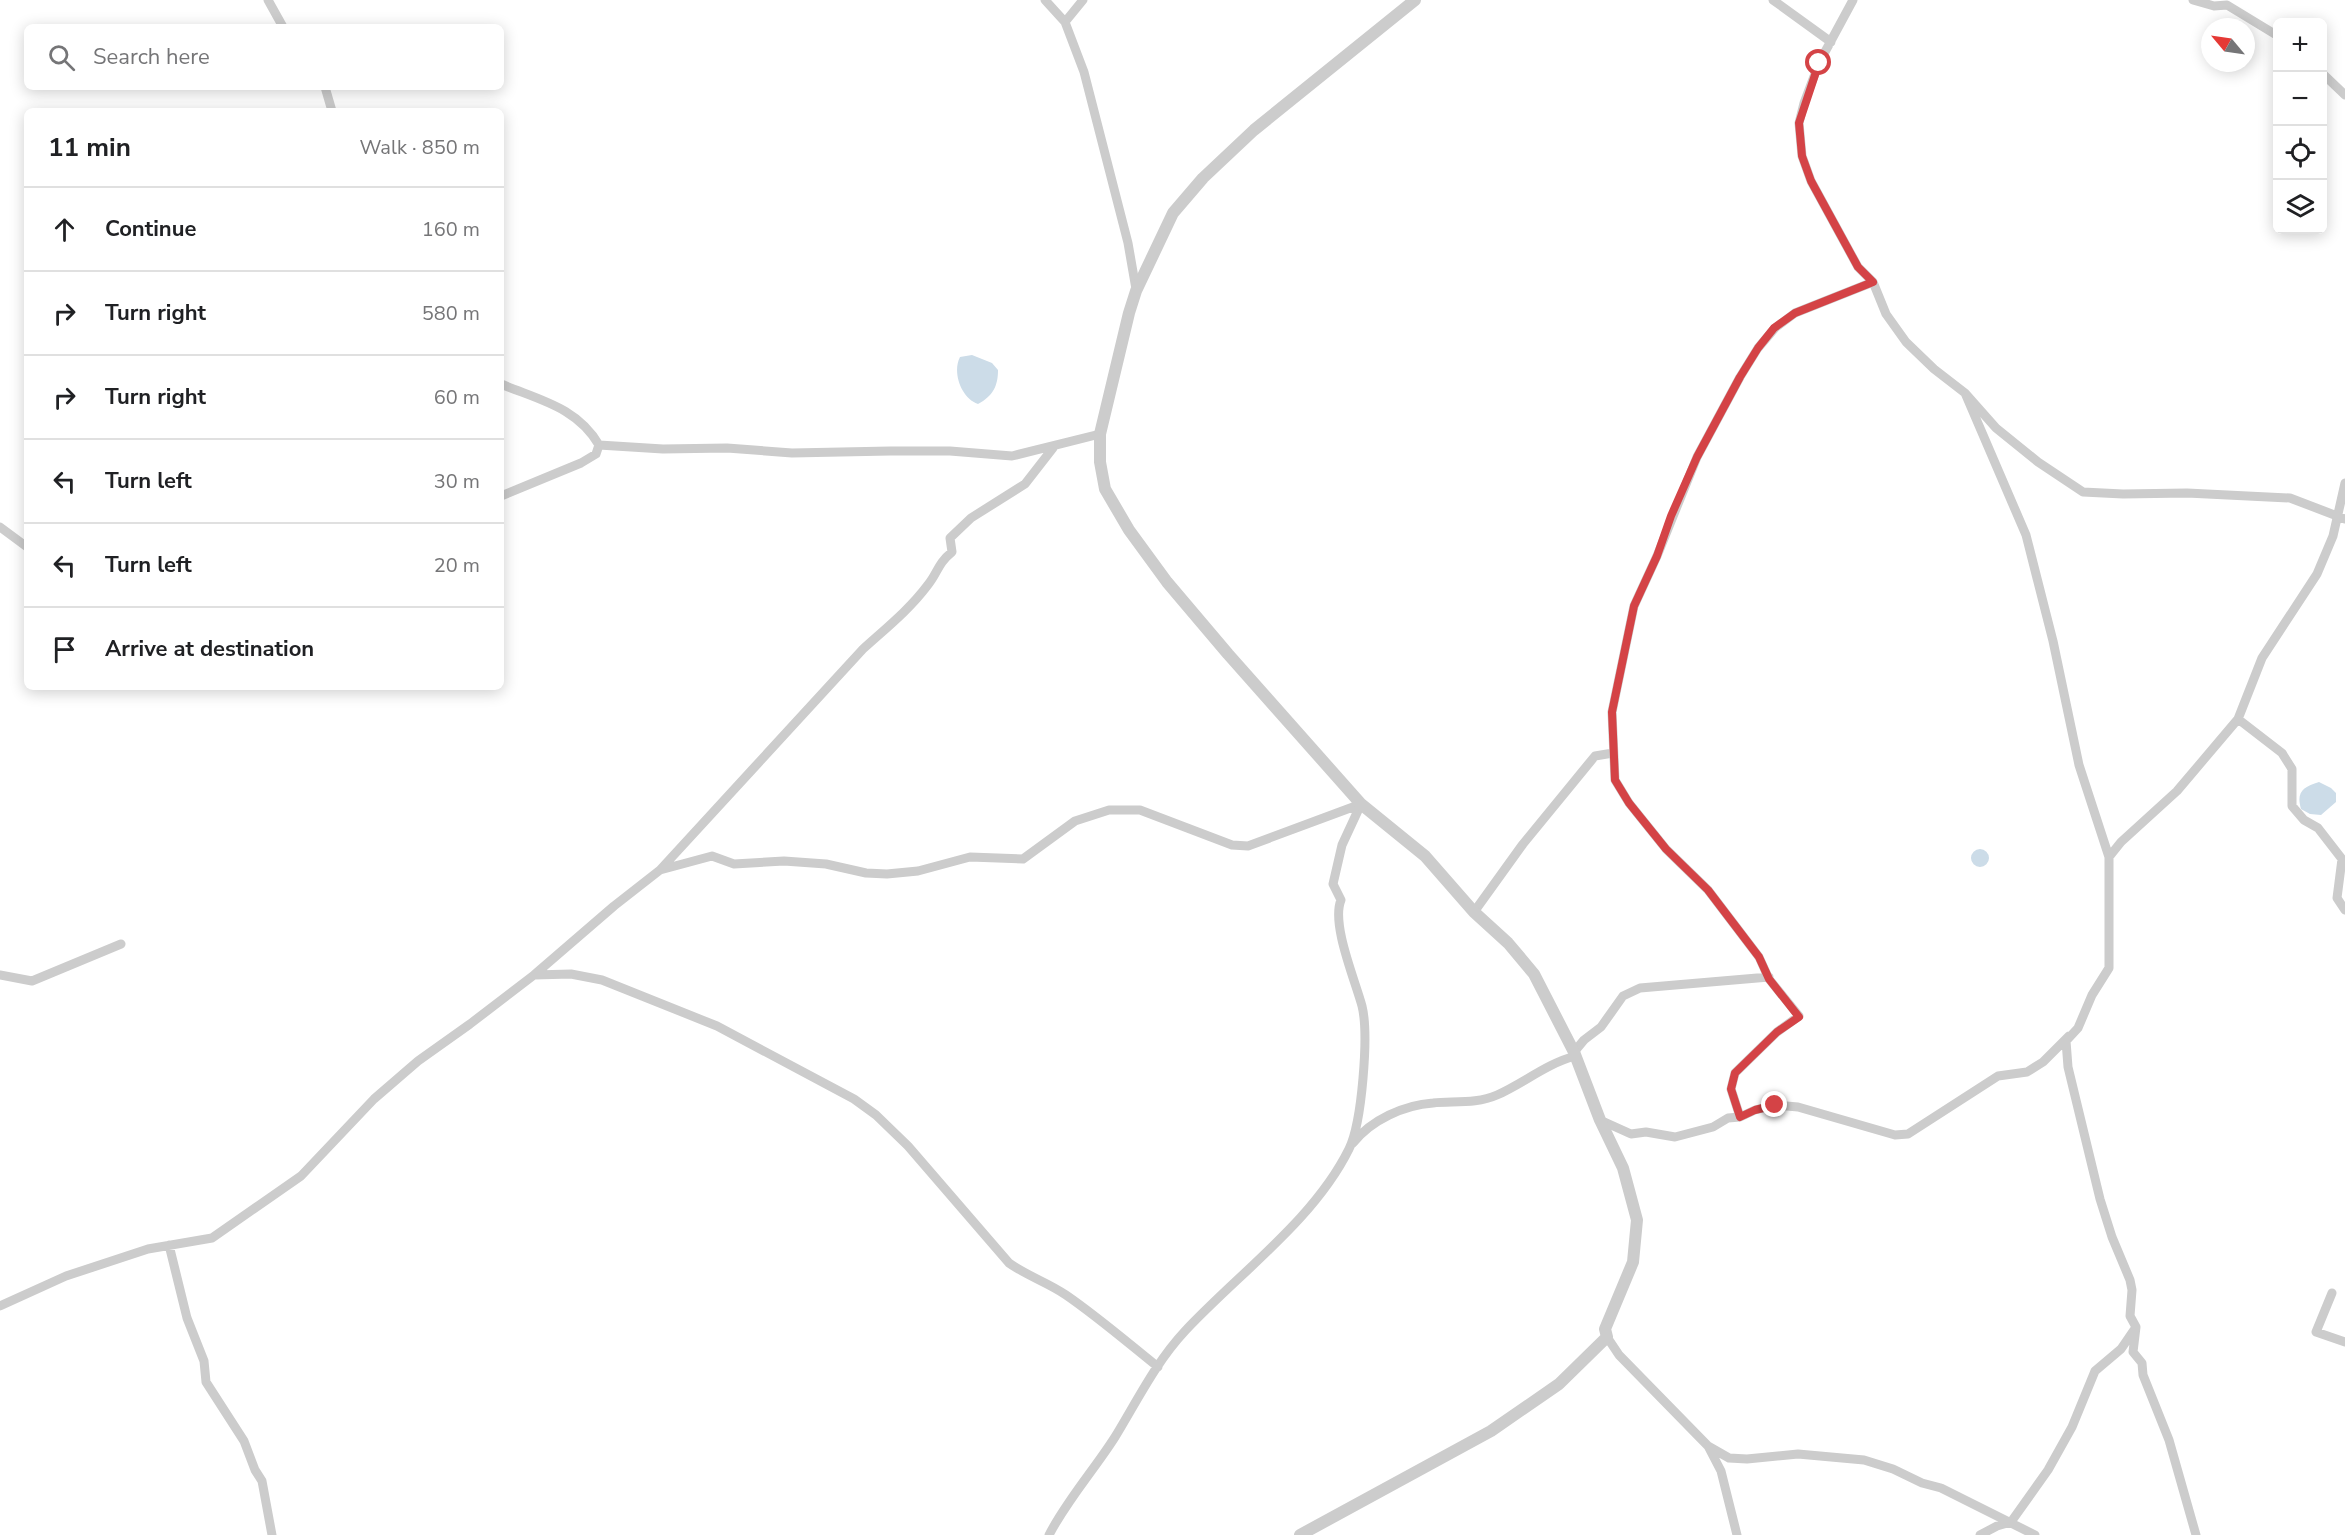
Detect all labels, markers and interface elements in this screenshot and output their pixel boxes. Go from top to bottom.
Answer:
north arrow [2201,18,2255,72]
map controls [2273,18,2327,234]
button: + [2273,18,2327,72]
search box [24,24,504,90]
icon: search [45,41,78,74]
text: Search here [93,42,210,72]
route start [1805,49,1831,75]
button: − [2273,72,2327,126]
button: locate [2273,126,2327,180]
text: 11 min [48,130,131,165]
text: Walk · 850 m [360,134,480,161]
button: layers [2273,180,2327,234]
icon: ahead [48,213,81,246]
text: Continue [105,214,196,244]
text: 160 m [422,216,480,243]
icon: right [48,297,81,330]
text: Turn right [105,298,206,328]
text: 580 m [422,300,480,327]
icon: right [48,381,81,414]
text: Turn right [105,382,206,412]
text: 60 m [434,384,480,411]
icon: left [48,465,81,498]
text: Turn left [105,466,192,496]
text: 30 m [434,468,480,495]
icon: left [48,549,81,582]
text: Turn left [105,550,192,580]
text: 20 m [434,552,480,579]
icon: arrive [48,633,81,666]
text: Arrive at destination [105,634,314,664]
route end [1761,1091,1787,1117]

